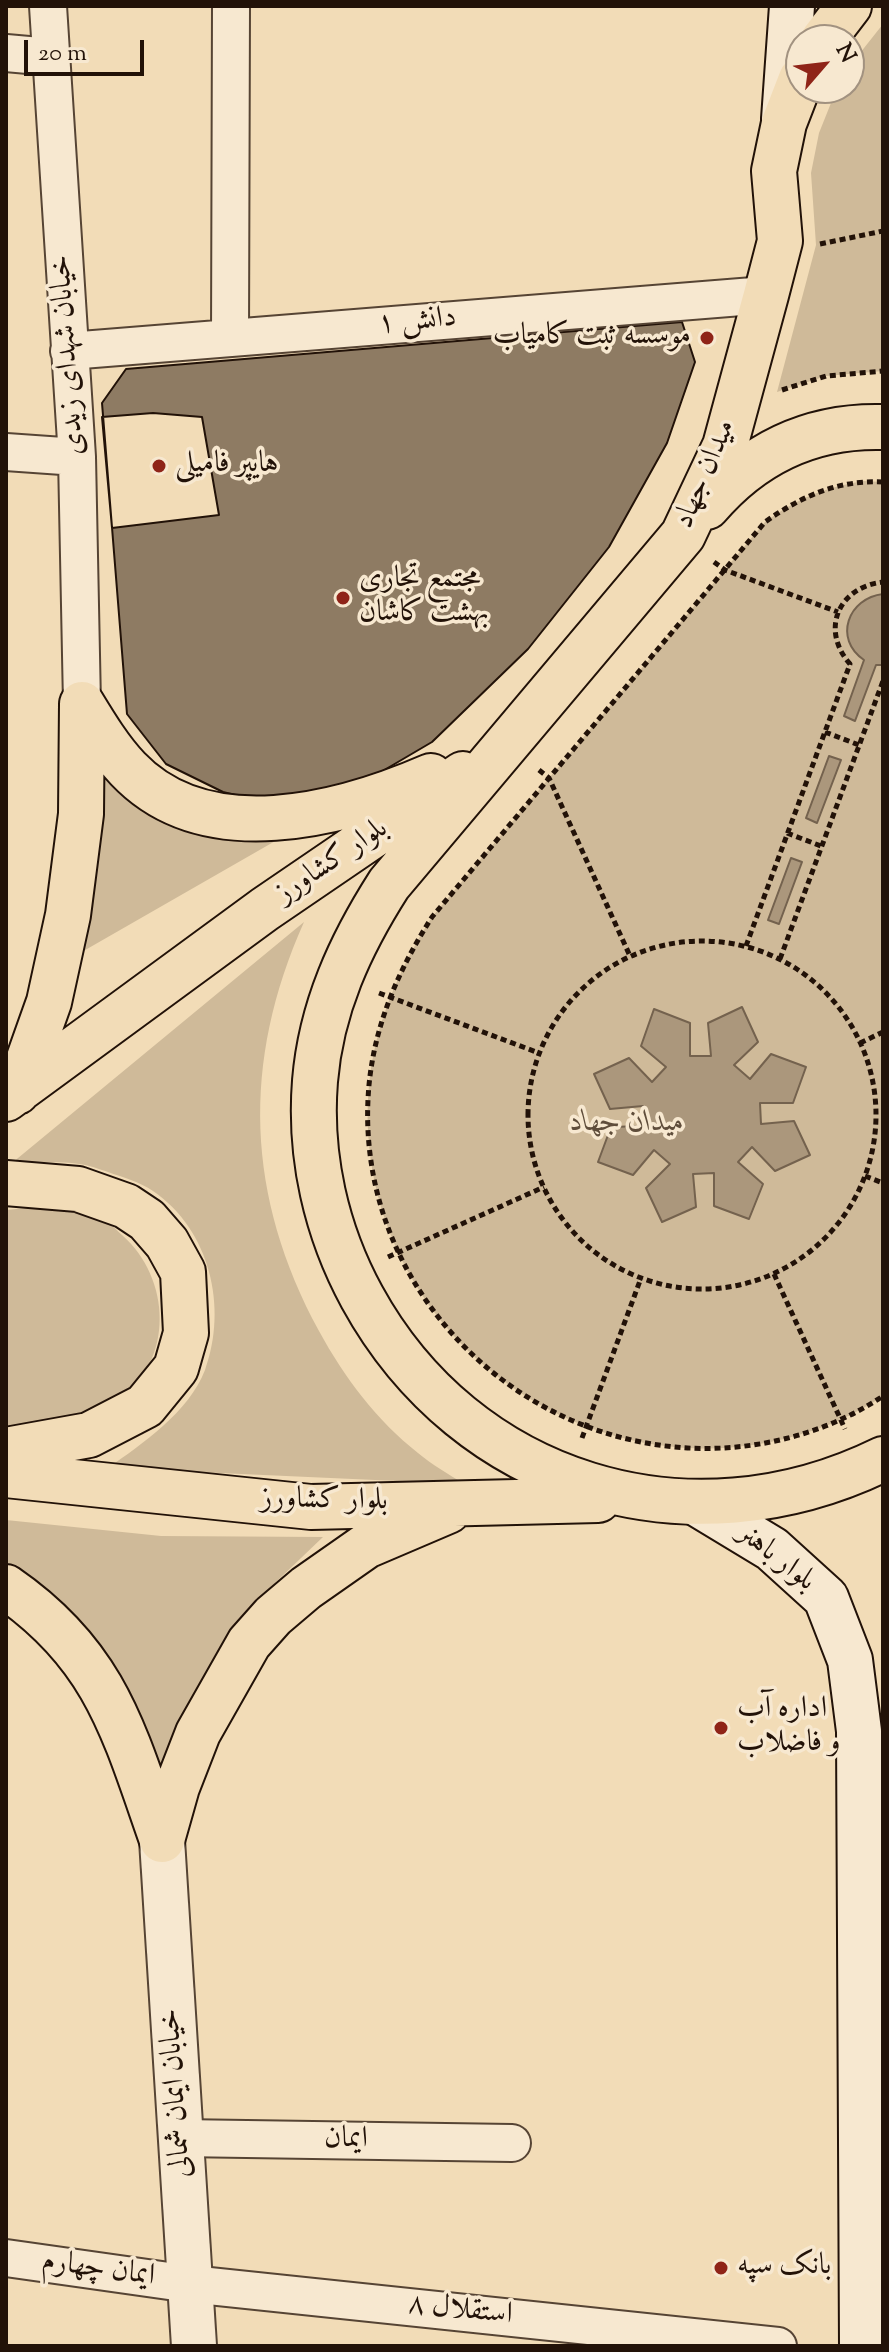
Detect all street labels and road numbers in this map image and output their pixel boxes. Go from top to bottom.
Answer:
street label: خیابان شهدای زیدی [45,254,95,456]
street label: دانش ۱ [376,302,458,344]
street label: میدان جهاد [668,415,746,535]
street label: بلوار کشاورز [270,812,396,914]
street label: بلوار کشاورز [260,1483,388,1521]
street label: بلوار باهنر [728,1517,822,1601]
street label: خیابان ایمان شمالی [154,2007,202,2179]
street label: ایمان [324,2123,368,2159]
street label: ایمان چهارم [39,2245,157,2297]
street label: استقلال ۸ [406,2289,514,2335]

